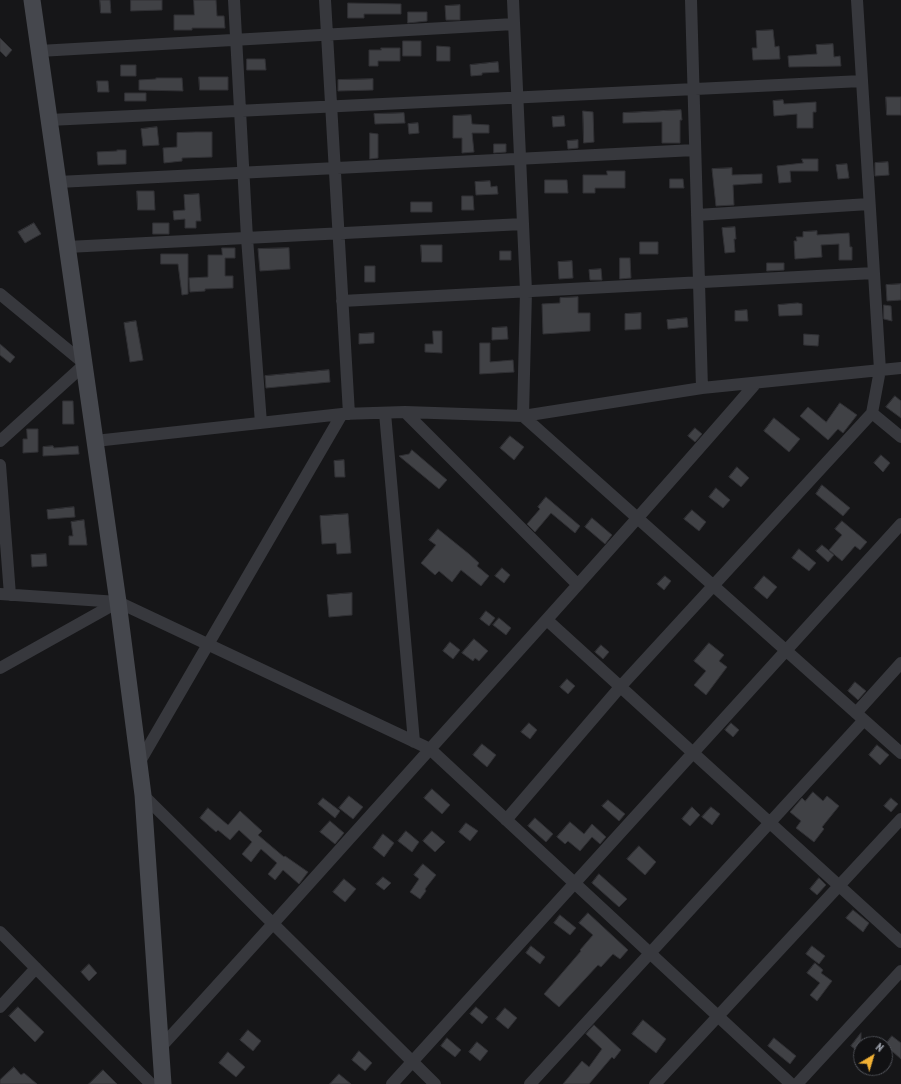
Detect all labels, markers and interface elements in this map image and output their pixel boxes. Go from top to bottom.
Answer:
north arrow [853,1036,893,1076]
text: N [873,1040,886,1055]

